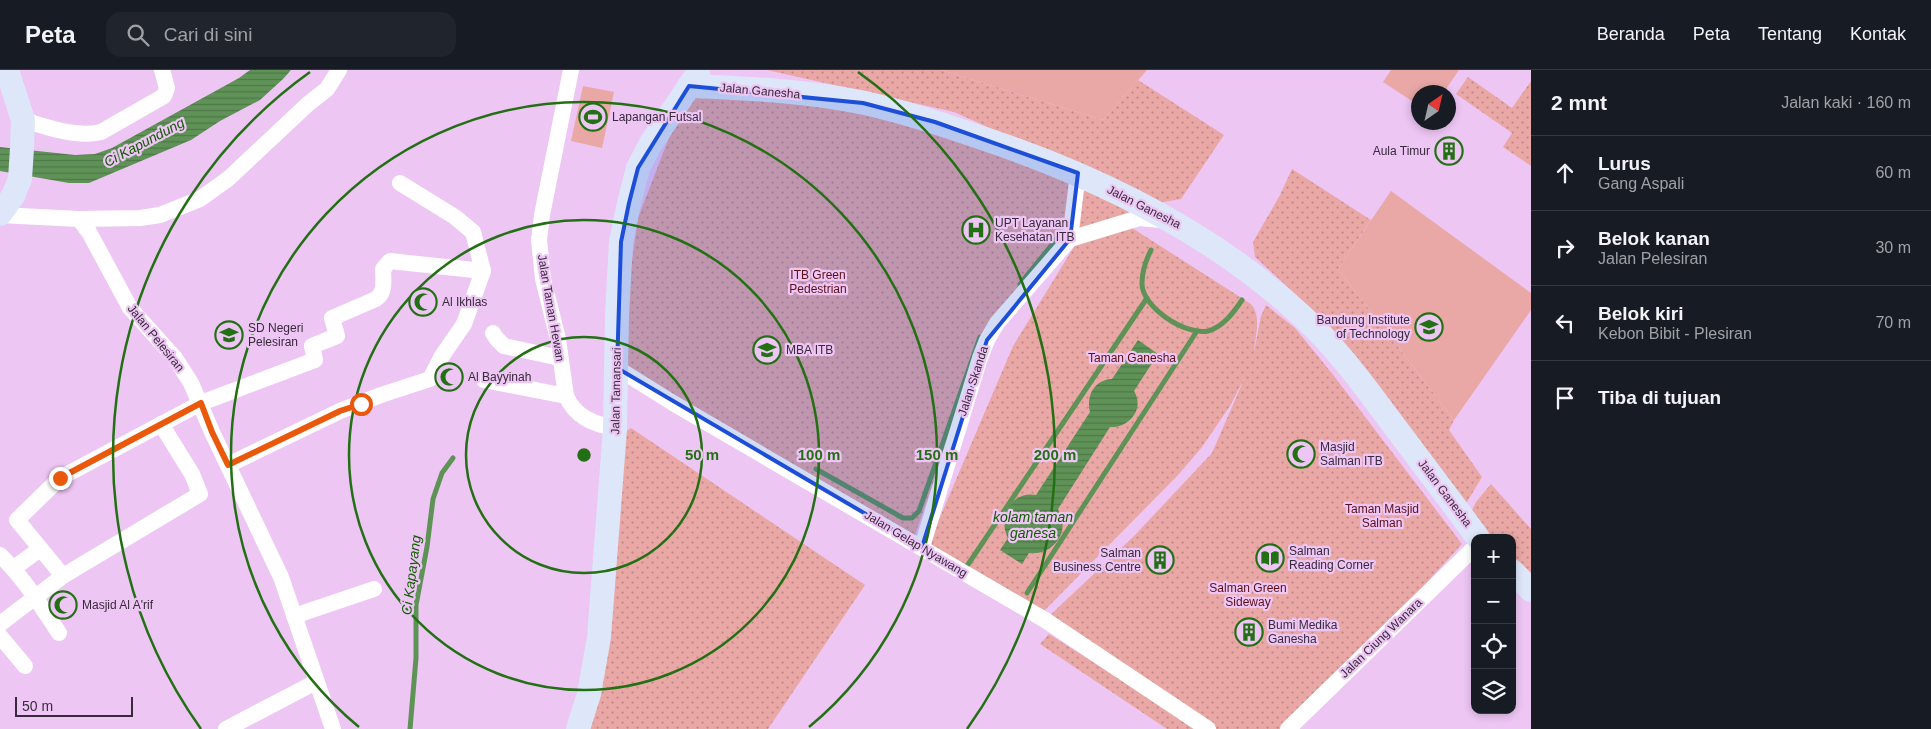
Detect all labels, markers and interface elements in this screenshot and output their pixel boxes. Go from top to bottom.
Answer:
search box [106,12,456,57]
text: Peta [25,21,76,48]
icon: search [124,21,152,49]
text: Cari di sini [164,24,252,45]
text: Beranda [1597,24,1665,44]
text: Peta [1693,24,1730,44]
text: Tentang [1758,24,1822,44]
text: Kontak [1850,24,1906,44]
street label: Jalan Ganesha [719,81,801,102]
north arrow [1411,85,1456,130]
text: 2 mnt [1551,91,1607,114]
text: Jalan kaki · 160 m [1781,94,1911,111]
sports icon: Lapangan Futsal [578,102,608,132]
place label: Lapangan Futsal [612,110,701,124]
water label: Ci Kapundung [101,114,187,170]
building icon: Aula Timur [1434,136,1464,166]
place label: Aula Timur [1373,144,1430,158]
text: Lurus [1598,153,1651,174]
icon: ahead [1551,159,1579,187]
text: 60 m [1875,164,1911,181]
text: Gang Aspali [1598,175,1684,192]
street label: Jalan Ganesha [1105,182,1183,232]
hospital icon: UPT Layanan Kesehatan ITB [961,215,991,245]
place label: UPT Layanan Kesehatan ITB [995,216,1074,244]
text: Belok kanan [1598,228,1710,249]
icon: right [1551,234,1579,262]
text: 30 m [1875,239,1911,256]
text: Jalan Pelesiran [1598,250,1707,267]
street label: Jalan Taman Hewan [535,253,567,363]
park label: ITB Green Pedestrian [789,268,847,296]
mosque icon: Al Ikhlas [408,287,438,317]
place label: Al Ikhlas [442,295,487,309]
street label: Jalan Pelesiran [125,302,187,374]
text: Belok kiri [1598,303,1684,324]
icon: left [1551,309,1579,337]
school or university icon: Bandung Institute of Technology [1414,312,1444,342]
place label: Bandung Institute of Technology [1317,313,1410,341]
text: 70 m [1875,314,1911,331]
school or university icon: SD Negeri Pelesiran [214,320,244,350]
place label: SD Negeri Pelesiran [248,321,303,349]
text: Kebon Bibit - Plesiran [1598,325,1752,342]
school or university icon: MBA ITB [752,335,782,365]
place label: MBA ITB [786,343,833,357]
street label: Jalan Skanda [955,344,991,418]
street label: Jalan Tamansari [608,347,624,435]
park label: Taman Ganesha [1088,351,1176,365]
mosque icon: Al Bayyinah [434,362,464,392]
place label: Al Bayyinah [468,370,531,384]
icon: arrive [1551,384,1579,412]
text: Tiba di tujuan [1598,387,1721,408]
route start [350,393,373,416]
mosque icon: Masjid Salman ITB [1286,439,1316,469]
place label: Masjid Salman ITB [1320,440,1383,468]
centre of rings [575,446,593,464]
text: 50 m [685,446,719,463]
text: 100 m [798,446,840,463]
text: 150 m [916,446,958,463]
text: 200 m [1034,446,1076,463]
street label: Jalan Ganesha [1415,457,1475,530]
route end [49,467,72,490]
park label: Taman Masjid Salman [1345,502,1419,530]
street label: Jalan Gelap Nyawang [862,508,970,580]
water label: kolam taman ganesa [993,509,1073,541]
water label: Ci Kapayang [398,534,424,616]
map controls [1471,534,1516,714]
button: + [1471,534,1516,579]
library icon: Salman Reading Corner [1255,543,1285,573]
place label: Salman Reading Corner [1289,544,1374,572]
building icon: Salman Business Centre [1145,545,1175,575]
place label: Salman Business Centre [1053,546,1141,574]
button: − [1471,579,1516,624]
park label: Salman Green Sideway [1209,581,1287,609]
mosque icon: Masjid Al A'rif [48,590,78,620]
street label: Jalan Ciung Wanara [1337,595,1425,681]
place label: Masjid Al A'rif [82,598,154,612]
building icon: Bumi Medika Ganesha [1234,617,1264,647]
place label: Bumi Medika Ganesha [1268,618,1338,646]
button: locate [1471,624,1516,669]
button: layers [1471,669,1516,714]
scale bar [15,694,132,717]
text: 50 m [22,698,53,714]

